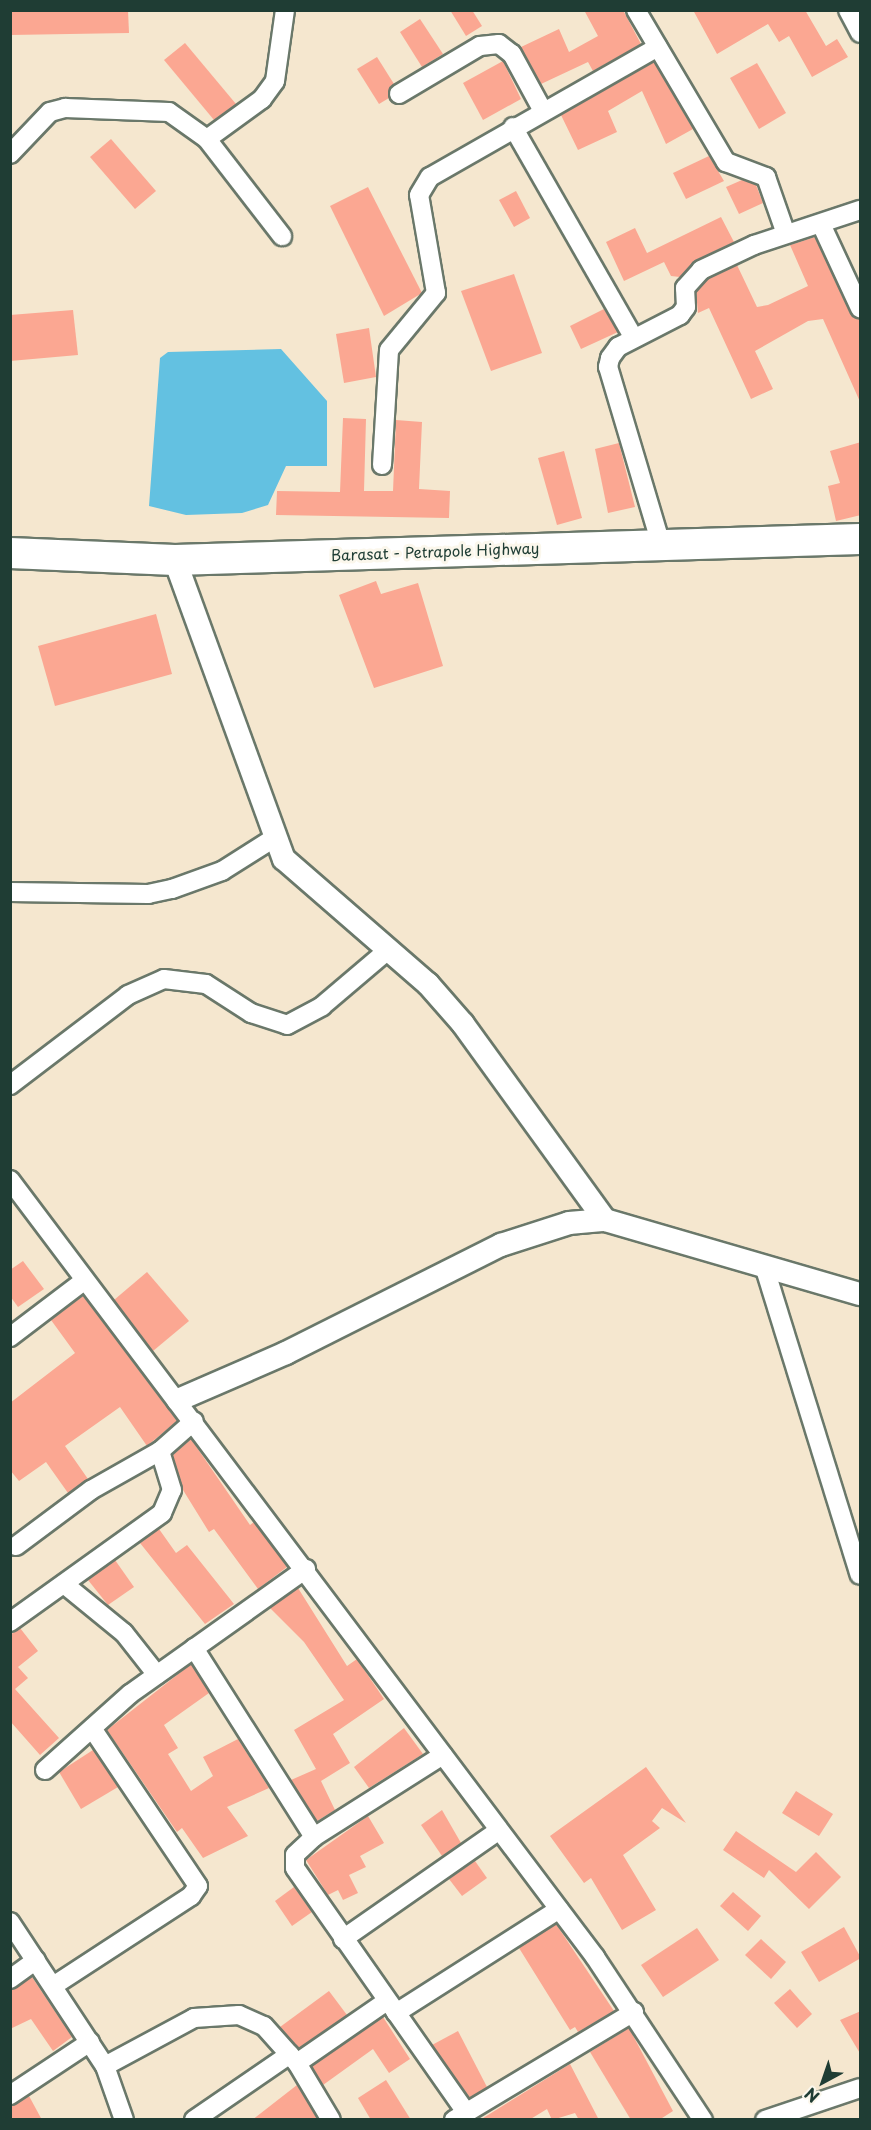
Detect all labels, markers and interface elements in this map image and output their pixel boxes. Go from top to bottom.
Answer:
street label: Barasat - Petrapole Highway [330,538,540,564]
north arrow [793,2052,853,2112]
text: N [799,2083,824,2109]

